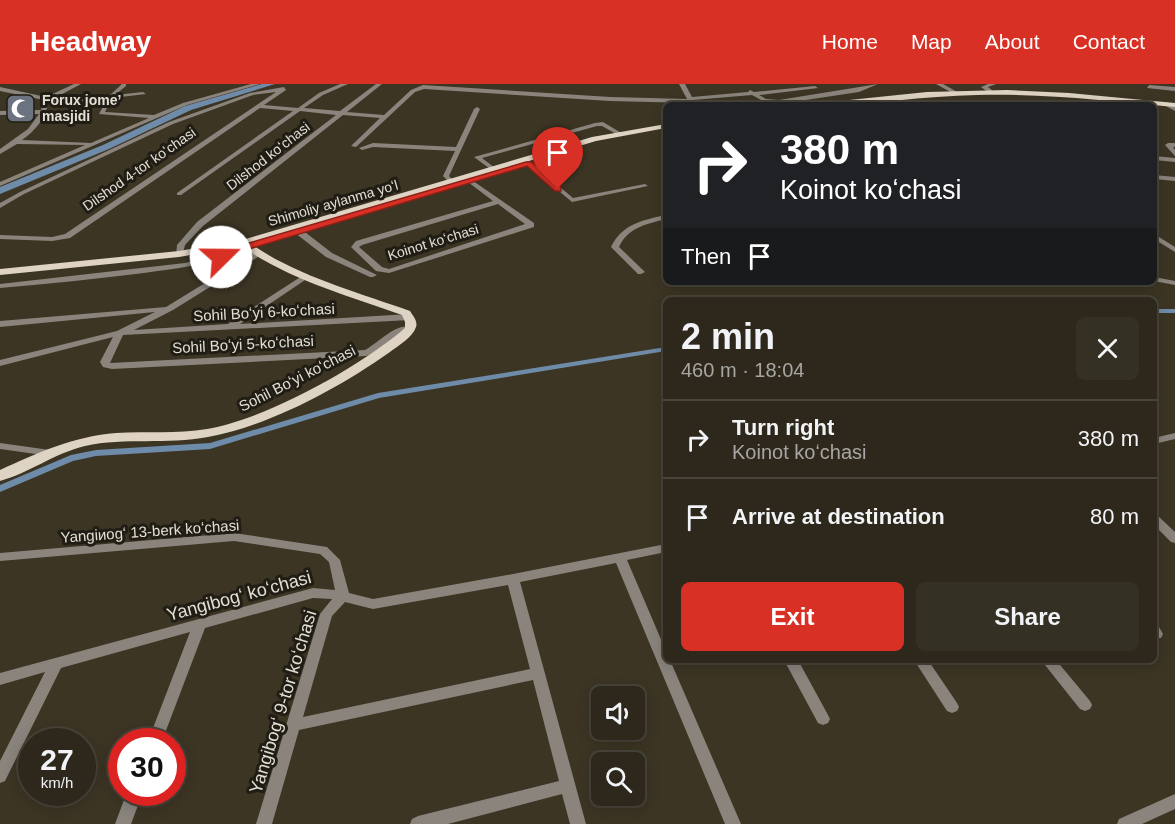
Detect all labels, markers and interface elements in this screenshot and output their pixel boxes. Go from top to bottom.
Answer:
text: Headway [30,26,151,57]
text: Home [822,30,878,53]
text: Map [911,30,952,53]
text: About [985,30,1040,53]
text: Contact [1073,30,1145,53]
mosque icon: Forux jome’ masjidi [5,92,37,124]
place label: Forux jome’ masjidi [42,92,121,124]
street label: Dilshod koʻchasi [223,119,313,193]
street label: Dilshod 4-tor koʻchasi [80,124,198,214]
icon: right [681,126,759,204]
text: 380 m [780,126,899,173]
pin [532,127,583,189]
icon: arrive [541,136,574,169]
text: Koinot koʻchasi [780,175,962,205]
street label: Shimoliy aylanma yoʻl [266,177,400,229]
street label: Koinot koʻchasi [386,221,480,263]
position arrow [189,225,253,289]
icon: arrive [743,240,776,273]
text: Then [681,244,731,269]
street label: Sohil Boʻyi 6-koʻchasi [193,300,335,324]
text: 2 min [681,316,775,357]
button: close [1076,317,1139,380]
street label: Sohil Boʻyi 5-koʻchasi [172,332,314,356]
street label: Sohil Boʻyi koʻchasi [236,341,358,415]
text: 460 m · 18:04 [681,359,804,381]
text: Turn right [732,415,834,440]
icon: right [681,423,714,456]
text: 380 m [1078,426,1139,451]
text: Koinot koʻchasi [732,441,867,463]
icon: arrive [681,501,714,534]
text: Arrive at destination [732,504,945,529]
text: 80 m [1090,504,1139,529]
street label: Yangiиogʻ 13-berk koʻchasi [60,516,240,546]
street label: Yangibogʻ koʻchasi [165,567,313,625]
button: Exit [681,582,904,651]
button: Share [916,582,1139,651]
street label: Yangibogʻ 9-tor koʻchasi [246,608,320,796]
map controls [591,686,645,806]
button: sound [591,686,645,740]
speed limit sign: 30 [108,728,186,806]
text: 27 [40,743,74,776]
button: search [591,752,645,806]
text: km/h [41,774,73,791]

